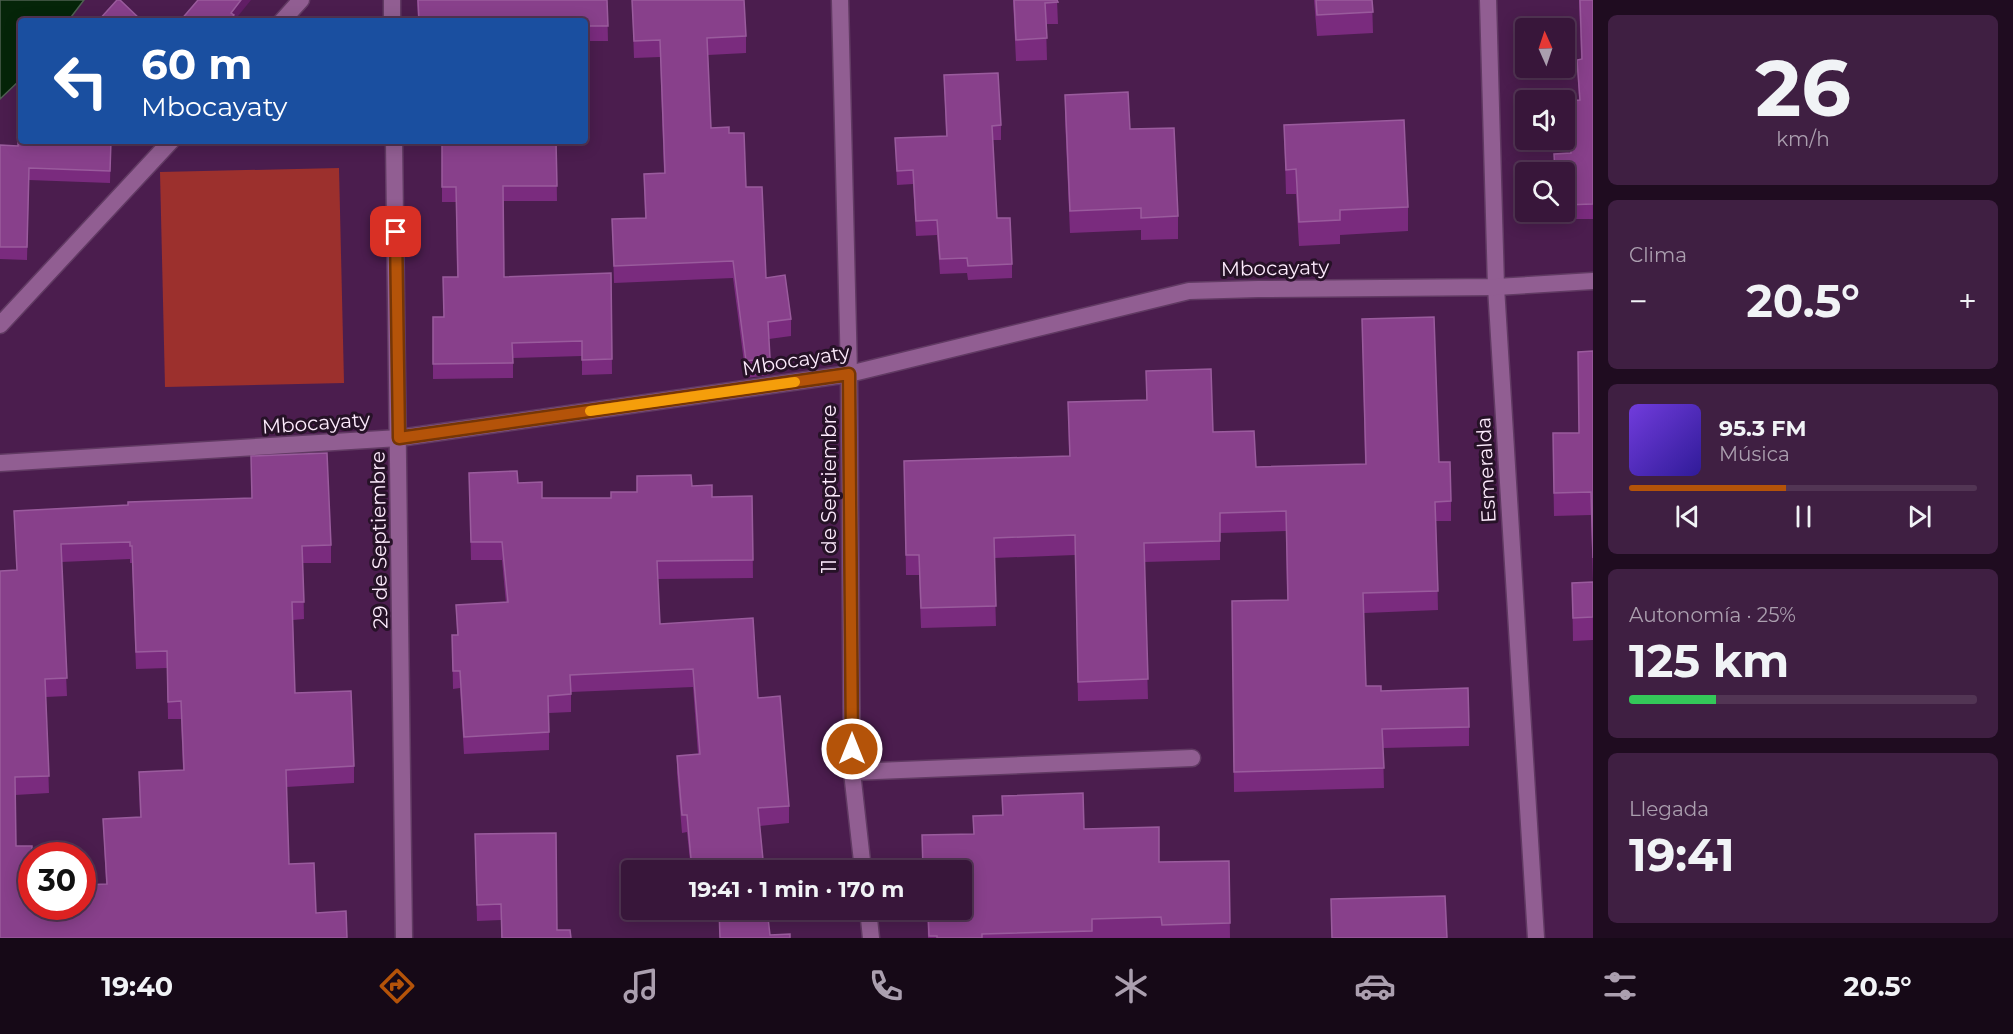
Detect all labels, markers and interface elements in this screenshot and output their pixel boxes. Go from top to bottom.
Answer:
north arrow [1515,18,1575,78]
map controls [1515,18,1575,222]
text: 60 m [141,38,252,90]
text: 26 [1755,40,1851,136]
icon: left [42,42,120,120]
text: Mbocayaty [141,90,287,123]
button: sound [1515,90,1575,150]
text: km/h [1776,127,1830,151]
button: search [1515,162,1575,222]
pin [370,206,421,257]
icon: arrive [379,215,412,248]
text: Clima [1629,243,1687,267]
street label: Mbocayaty [1221,255,1330,281]
text: 20.5° [1746,273,1860,328]
text: − [1629,281,1648,321]
text: + [1958,281,1977,321]
street label: Mbocayaty [741,340,852,380]
street label: 11 de Septiembre [817,405,841,573]
street label: Mbocayaty [261,407,371,439]
text: 95.3 FM [1719,415,1806,442]
street label: Esmeralda [1471,416,1501,524]
text: Música [1719,442,1790,466]
street label: 29 de Septiembre [365,451,393,629]
icon: previous [1671,500,1704,533]
icon: pause [1787,500,1820,533]
icon: next [1903,500,1936,533]
text: Autonomía · 25% [1629,603,1796,627]
text: 125 km [1629,633,1789,688]
position arrow [820,717,884,781]
text: Llegada [1629,797,1709,821]
text: 19:41 [1629,827,1735,882]
speed limit sign: 30 [18,842,96,920]
text: 19:41 · 1 min · 170 m [689,876,904,903]
icon: directions [376,965,418,1007]
icon: music [620,965,662,1007]
icon: phone [865,965,907,1007]
icon: climate [1110,965,1152,1007]
icon: car [1354,965,1396,1007]
icon: filters [1599,965,1641,1007]
text: 19:40 [101,970,173,1003]
text: 20.5° [1843,970,1912,1003]

